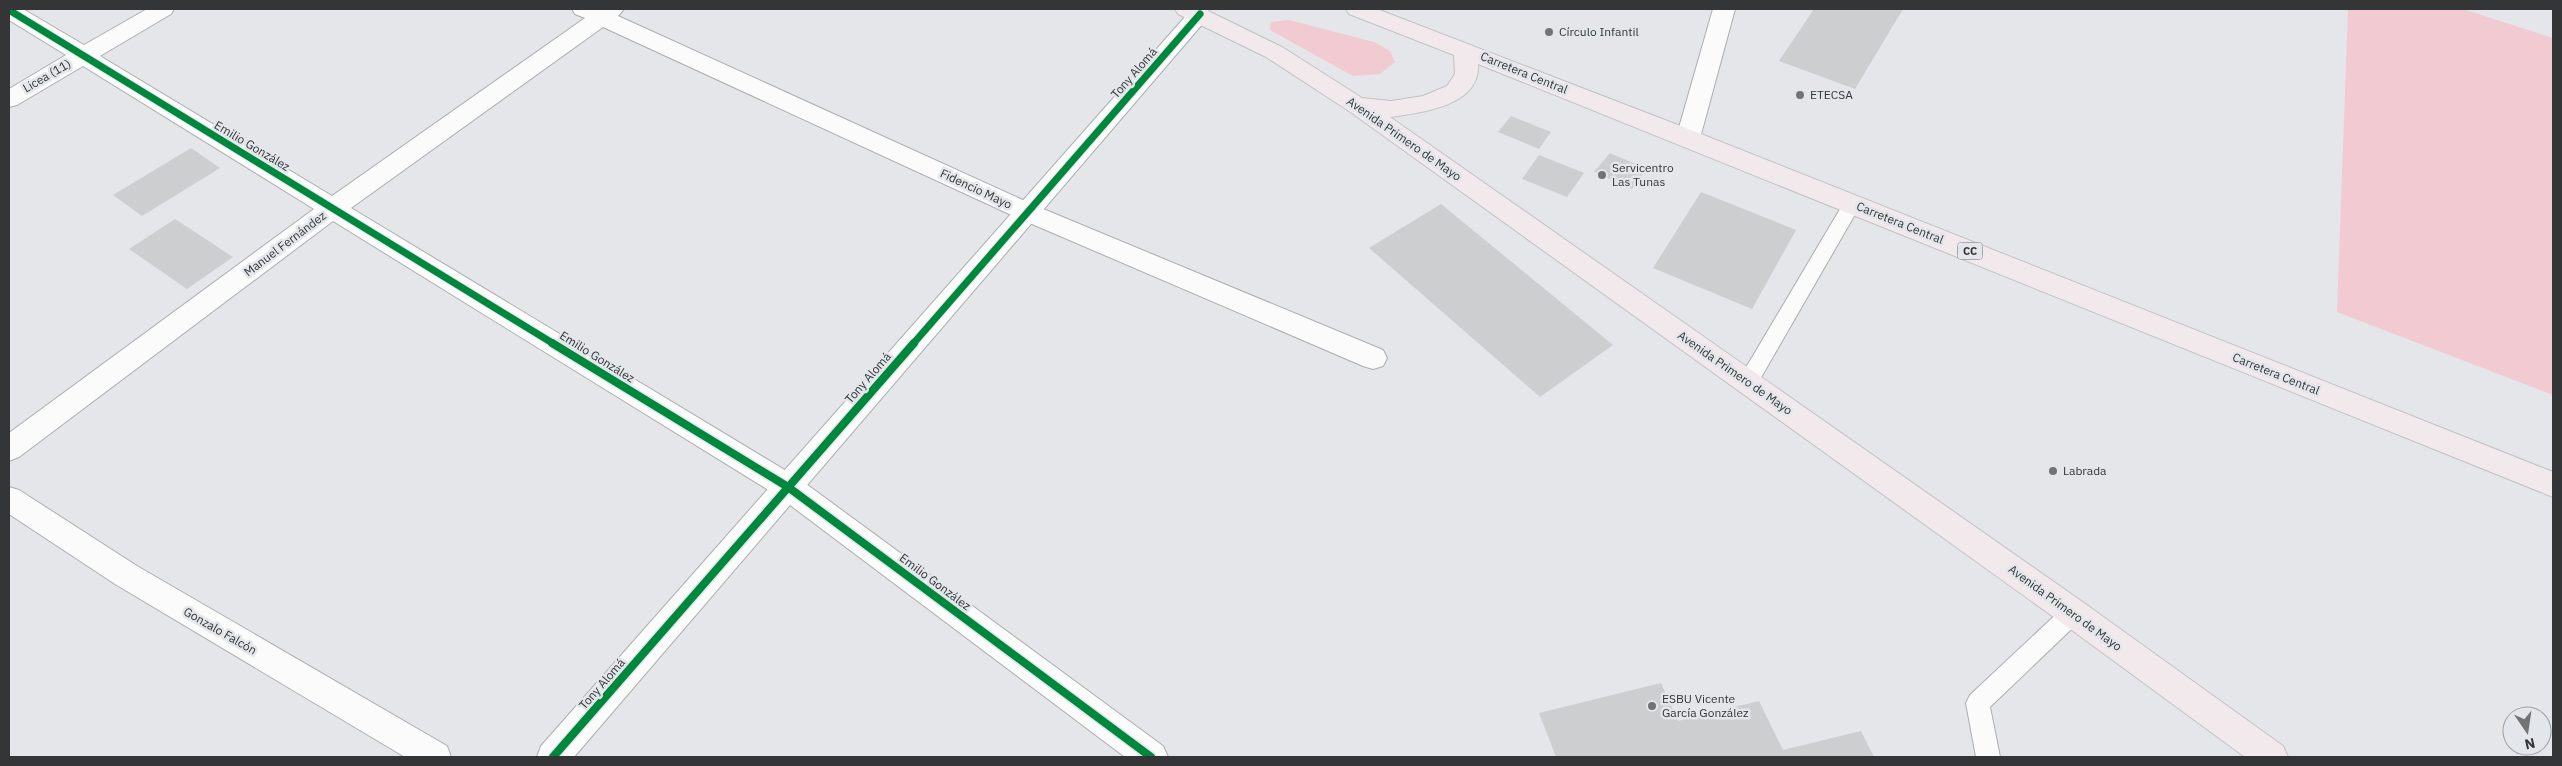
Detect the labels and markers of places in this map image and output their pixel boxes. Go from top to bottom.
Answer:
place label: Círculo Infantil [1559,24,1639,39]
marker: Círculo Infantil [1543,26,1555,38]
place label: ETECSA [1810,87,1853,102]
marker: ETECSA [1794,89,1806,101]
place label: Servicentro Las Tunas [1612,160,1674,189]
marker: Servicentro Las Tunas [1596,169,1608,181]
place label: Labrada [2063,463,2107,478]
marker: Labrada [2047,465,2059,477]
place label: ESBU Vicente García González [1662,691,1749,720]
marker: ESBU Vicente García González [1646,700,1658,712]

